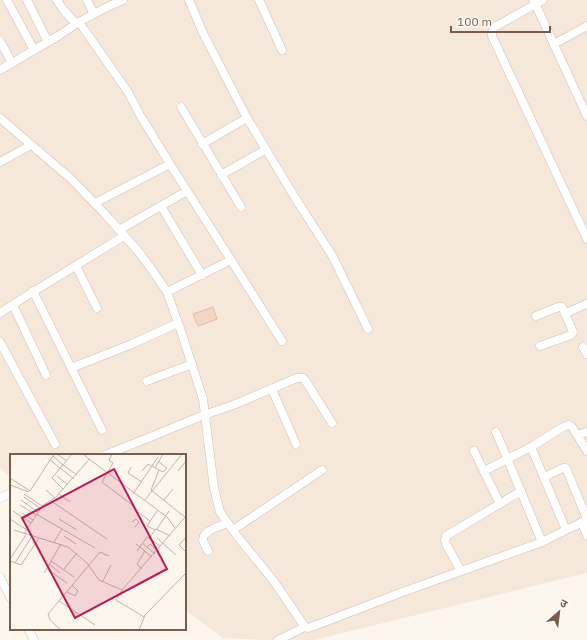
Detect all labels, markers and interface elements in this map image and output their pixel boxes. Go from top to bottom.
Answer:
scale bar [451,8,550,34]
text: 100 m [457,14,492,29]
inset map [10,454,186,630]
north arrow [539,592,579,632]
text: उ [558,595,570,611]

